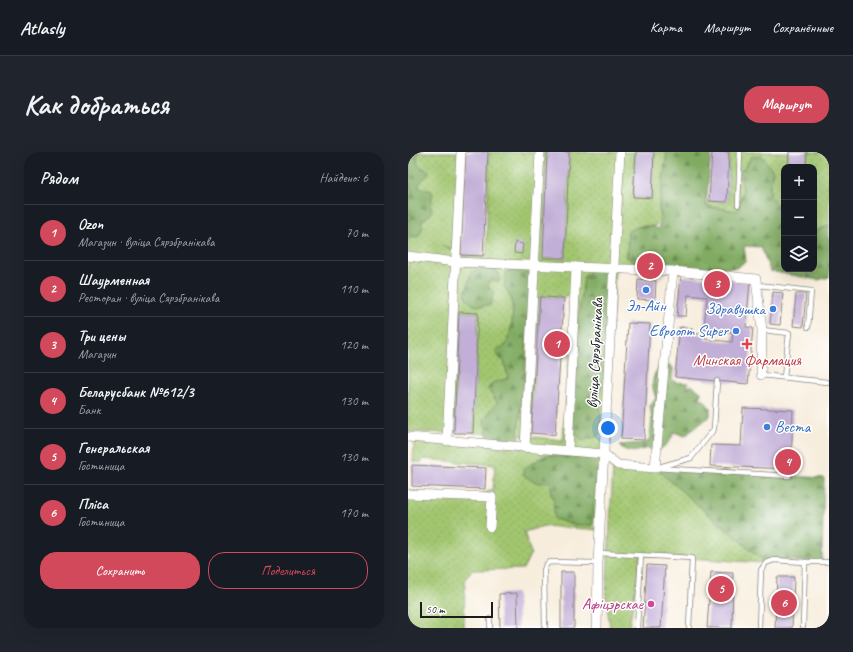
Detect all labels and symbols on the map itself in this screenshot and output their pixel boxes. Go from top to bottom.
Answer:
pin: 2 [637,251,663,281]
pin: 3 [704,269,730,299]
marker: Эл-Айн [641,285,651,295]
street label: вуліца Сярэбранікава [582,296,608,409]
place label: Эл-Айн [626,296,667,316]
place label: Здравушка [705,299,766,319]
marker: Здравушка [768,304,778,314]
place label: Евроопт Super [649,321,729,341]
marker: Евроопт Super [731,326,741,336]
pin: 1 [544,329,570,359]
marker: Минская Фармация [742,339,752,349]
place label: Минская Фармация [693,350,802,370]
place label: Веста [775,417,812,437]
your location [598,418,618,438]
marker: Веста [762,422,772,432]
pin: 4 [775,447,801,477]
pin: 5 [708,574,734,604]
pin: 6 [771,588,797,618]
place label: Афіцэрскае [582,594,645,614]
marker: Афіцэрскае [646,599,656,609]
scale bar [420,600,493,619]

